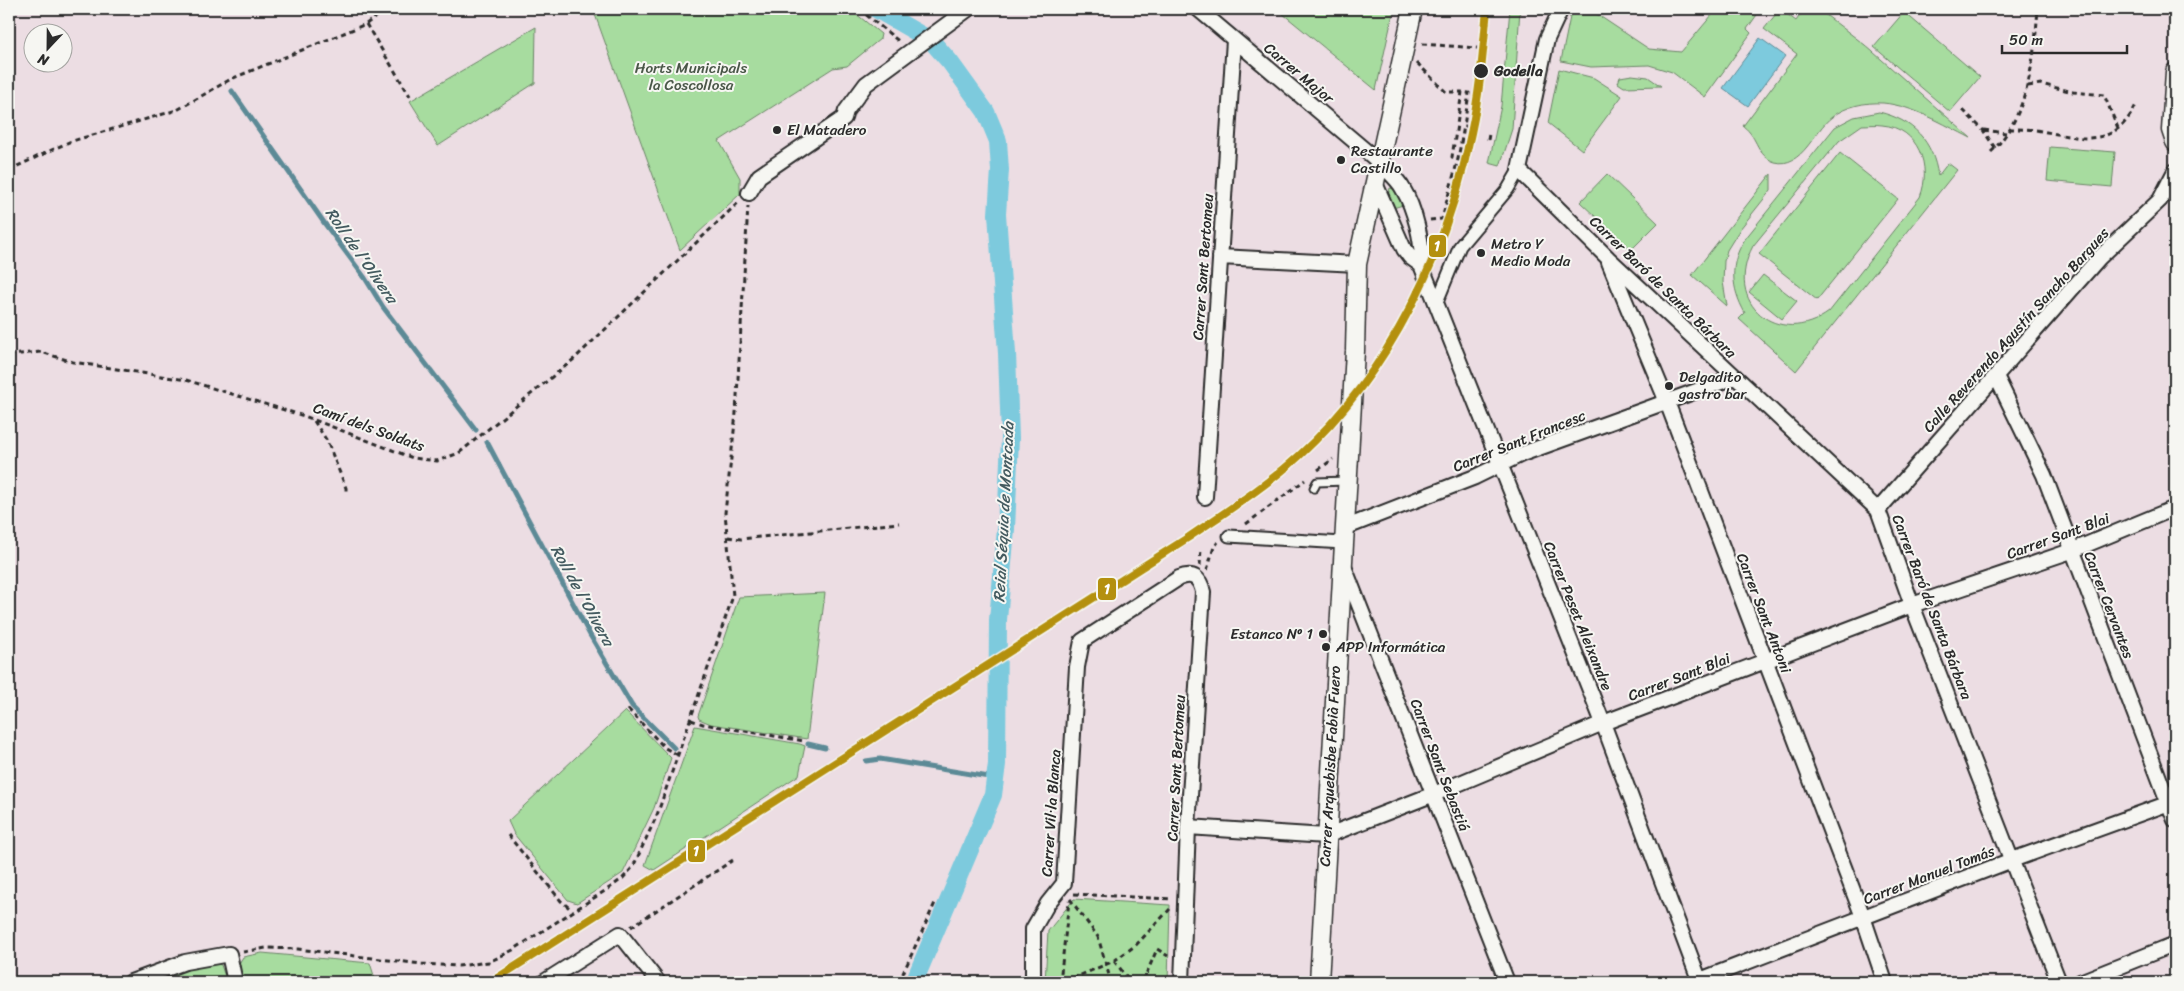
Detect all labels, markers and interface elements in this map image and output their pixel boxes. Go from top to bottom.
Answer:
north arrow [22,22,72,72]
scale bar [2002,22,2126,54]
text: 50 m [2009,27,2044,53]
street label: Carrer Major [1258,36,1341,111]
text: N [34,46,53,73]
park label: Horts Municipals la Coscollosa [635,55,747,98]
place label: Godella [1493,58,1543,84]
marker: Godella [1472,62,1490,80]
place label: El Matadero [787,117,867,143]
marker: El Matadero [771,124,783,136]
place label: Restaurante Castillo [1351,138,1433,181]
marker: Restaurante Castillo [1335,154,1347,166]
street label: Carrer Sant Bertomeu [1185,193,1221,341]
water label: Roll de l'Olivera [318,201,407,311]
street label: Carrer Baró de Santa Bárbara [1583,209,1743,365]
street label: Calle Reverendo Agustín Sancho Bargues [1916,221,2116,439]
place label: Metro Y Medio Moda [1491,231,1571,274]
line badge: 1 [1428,234,1447,258]
text: 1 [1434,234,1440,259]
marker: Metro Y Medio Moda [1475,247,1487,259]
place label: Delgadito gastro bar [1678,364,1747,407]
marker: Delgadito gastro bar [1663,380,1675,392]
street label: Camí dels Soldats [310,395,429,459]
street label: Carrer Sant Francesc [1449,402,1590,480]
water label: Reial Séquia de Montcada [984,419,1023,603]
street label: Carrer Sant Blai [2003,505,2114,567]
street label: Carrer Baró de Santa Bárbara [1885,511,1980,704]
street label: Carrer Peset Aleixandre [1536,537,1620,695]
water label: Roll de l'Olivera [543,539,623,653]
street label: Carrer Cervantes [2077,547,2142,663]
street label: Carrer Sant Antoni [1729,549,1799,678]
line badge: 1 [1097,577,1117,601]
text: 1 [1104,577,1110,602]
place label: Estanco Nº 1 [1230,621,1313,647]
marker: Estanco Nº 1 [1317,628,1329,640]
place label: APP Informática [1335,634,1446,660]
marker: APP Informática [1320,641,1332,653]
street label: Carrer Sant Blai [1624,645,1735,708]
street label: Carrer Arquebisbe Fabià Fuero [1312,664,1348,867]
street label: Carrer Sant Bertomeu [1159,694,1193,842]
street label: Carrer Sant Sebastiá [1403,695,1477,836]
street label: Carrer Vil·la Blanca [1034,748,1068,878]
street label: Carrer Manuel Tomás [1859,838,1999,912]
line badge: 1 [687,839,706,863]
text: 1 [693,839,699,864]

